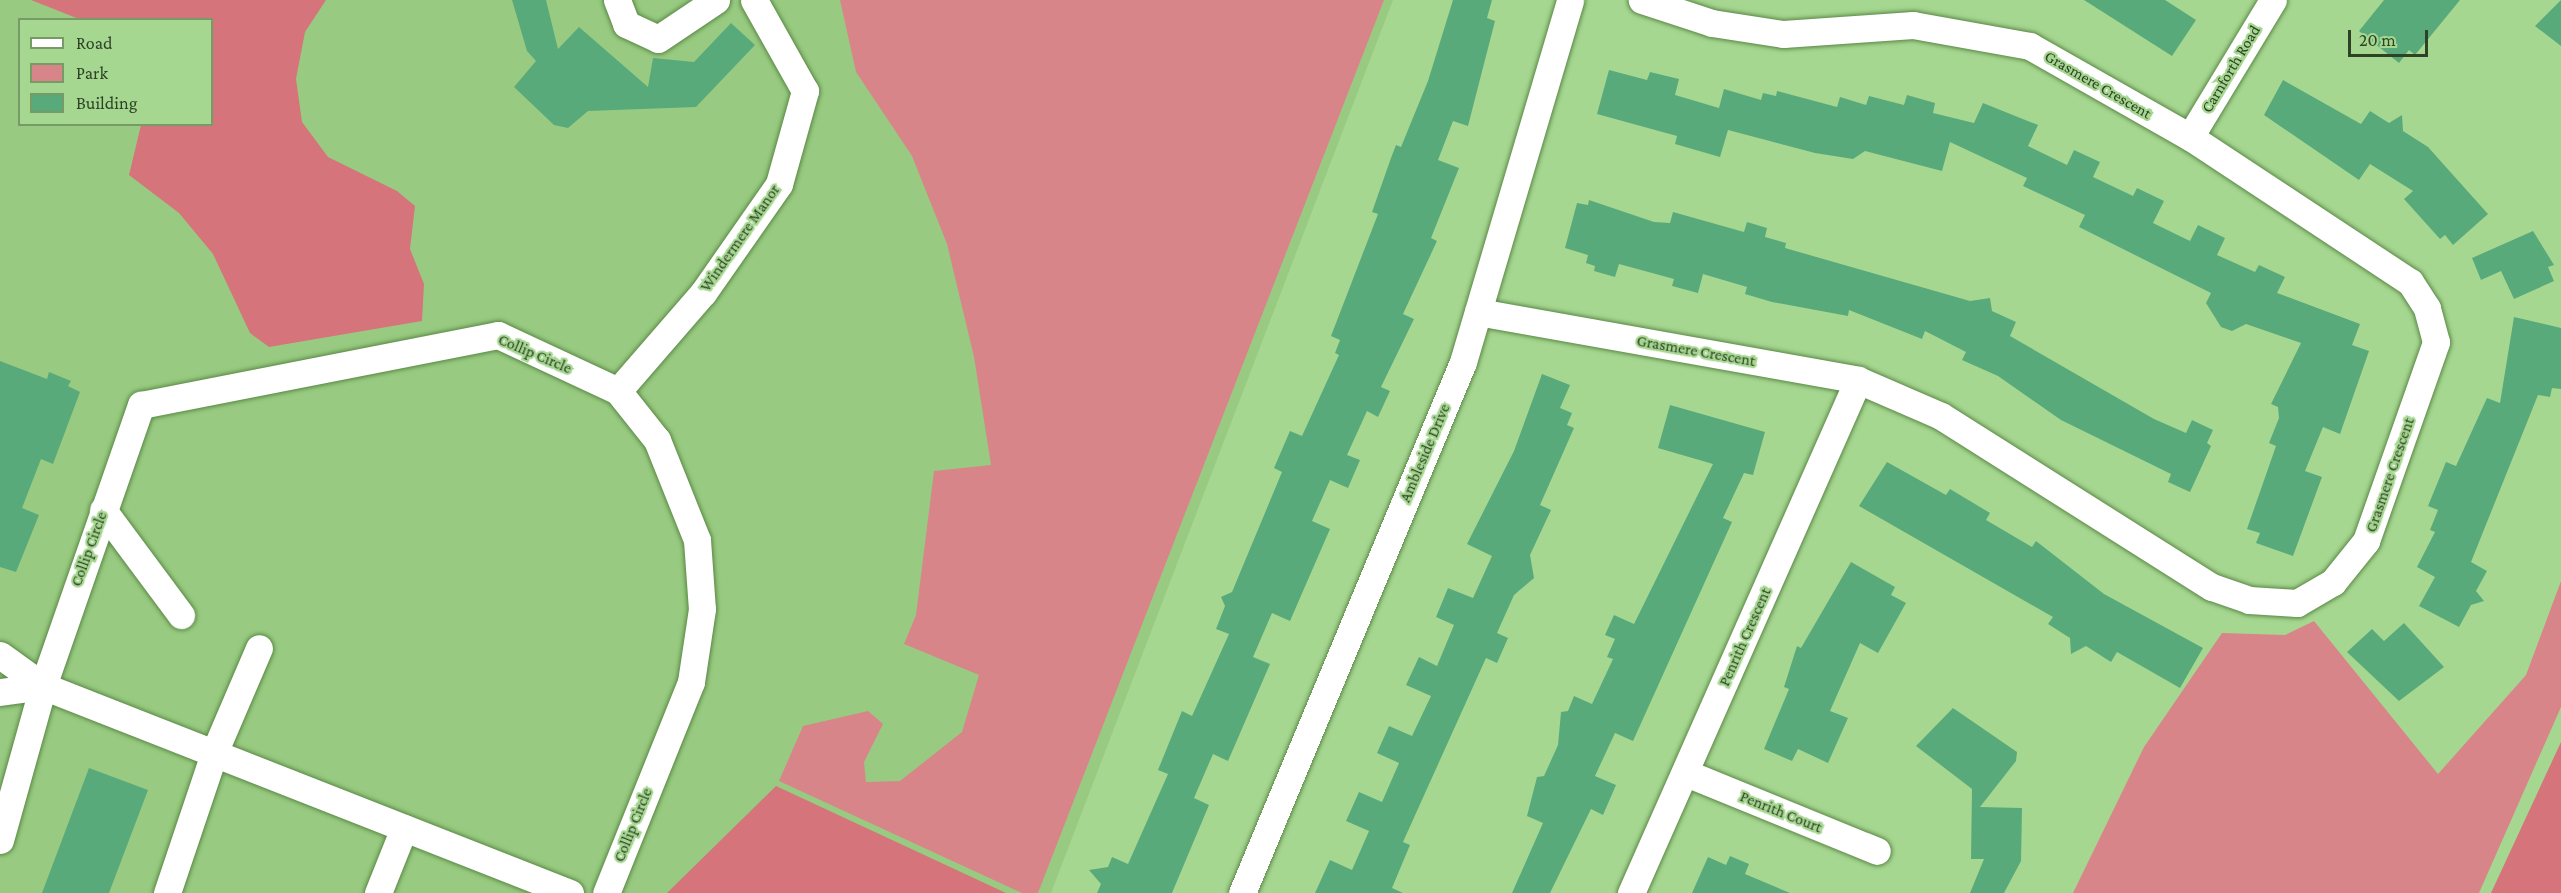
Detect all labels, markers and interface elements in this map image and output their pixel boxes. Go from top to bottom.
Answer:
legend [18,18,213,126]
scale bar [2351,18,2430,56]
street label: Carnforth Road [2197,22,2265,116]
text: 20 m [2359,30,2396,50]
text: Road [76,33,113,53]
street label: Grasmere Crescent [2041,47,2155,123]
text: Park [76,63,108,83]
text: Building [76,93,137,113]
street label: Windermere Manor [696,181,784,295]
street label: Collip Circle [495,330,575,378]
street label: Grasmere Crescent [1635,331,1757,371]
street label: Ambleside Drive [1396,401,1454,505]
street label: Grasmere Crescent [2361,415,2419,535]
street label: Collip Circle [67,509,111,589]
street label: Penrith Crescent [1715,585,1775,689]
street label: Collip Circle [609,785,657,865]
street label: Penrith Court [1737,787,1825,837]

